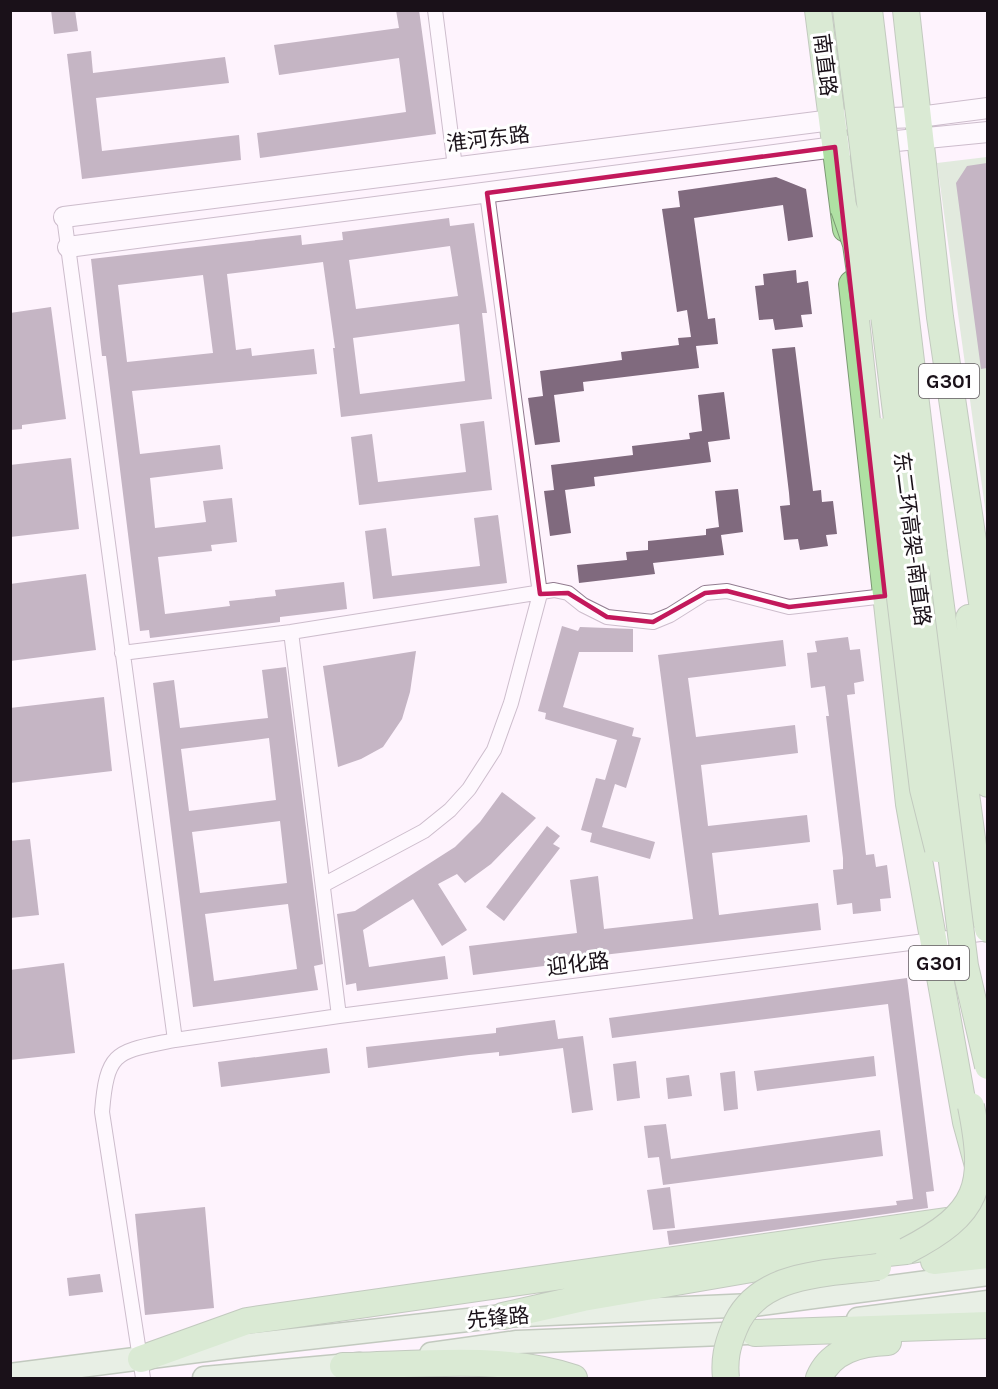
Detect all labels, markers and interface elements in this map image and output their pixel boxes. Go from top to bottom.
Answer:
street label: 南直路 [809,32,841,98]
street label: 淮河东路 [445,122,531,156]
road number: G301 [919,364,979,398]
street label: 东二环高架-南直路 [889,451,935,627]
road number: G301 [909,946,969,980]
street label: 迎化路 [545,948,611,980]
street label: 先锋路 [466,1303,530,1333]

